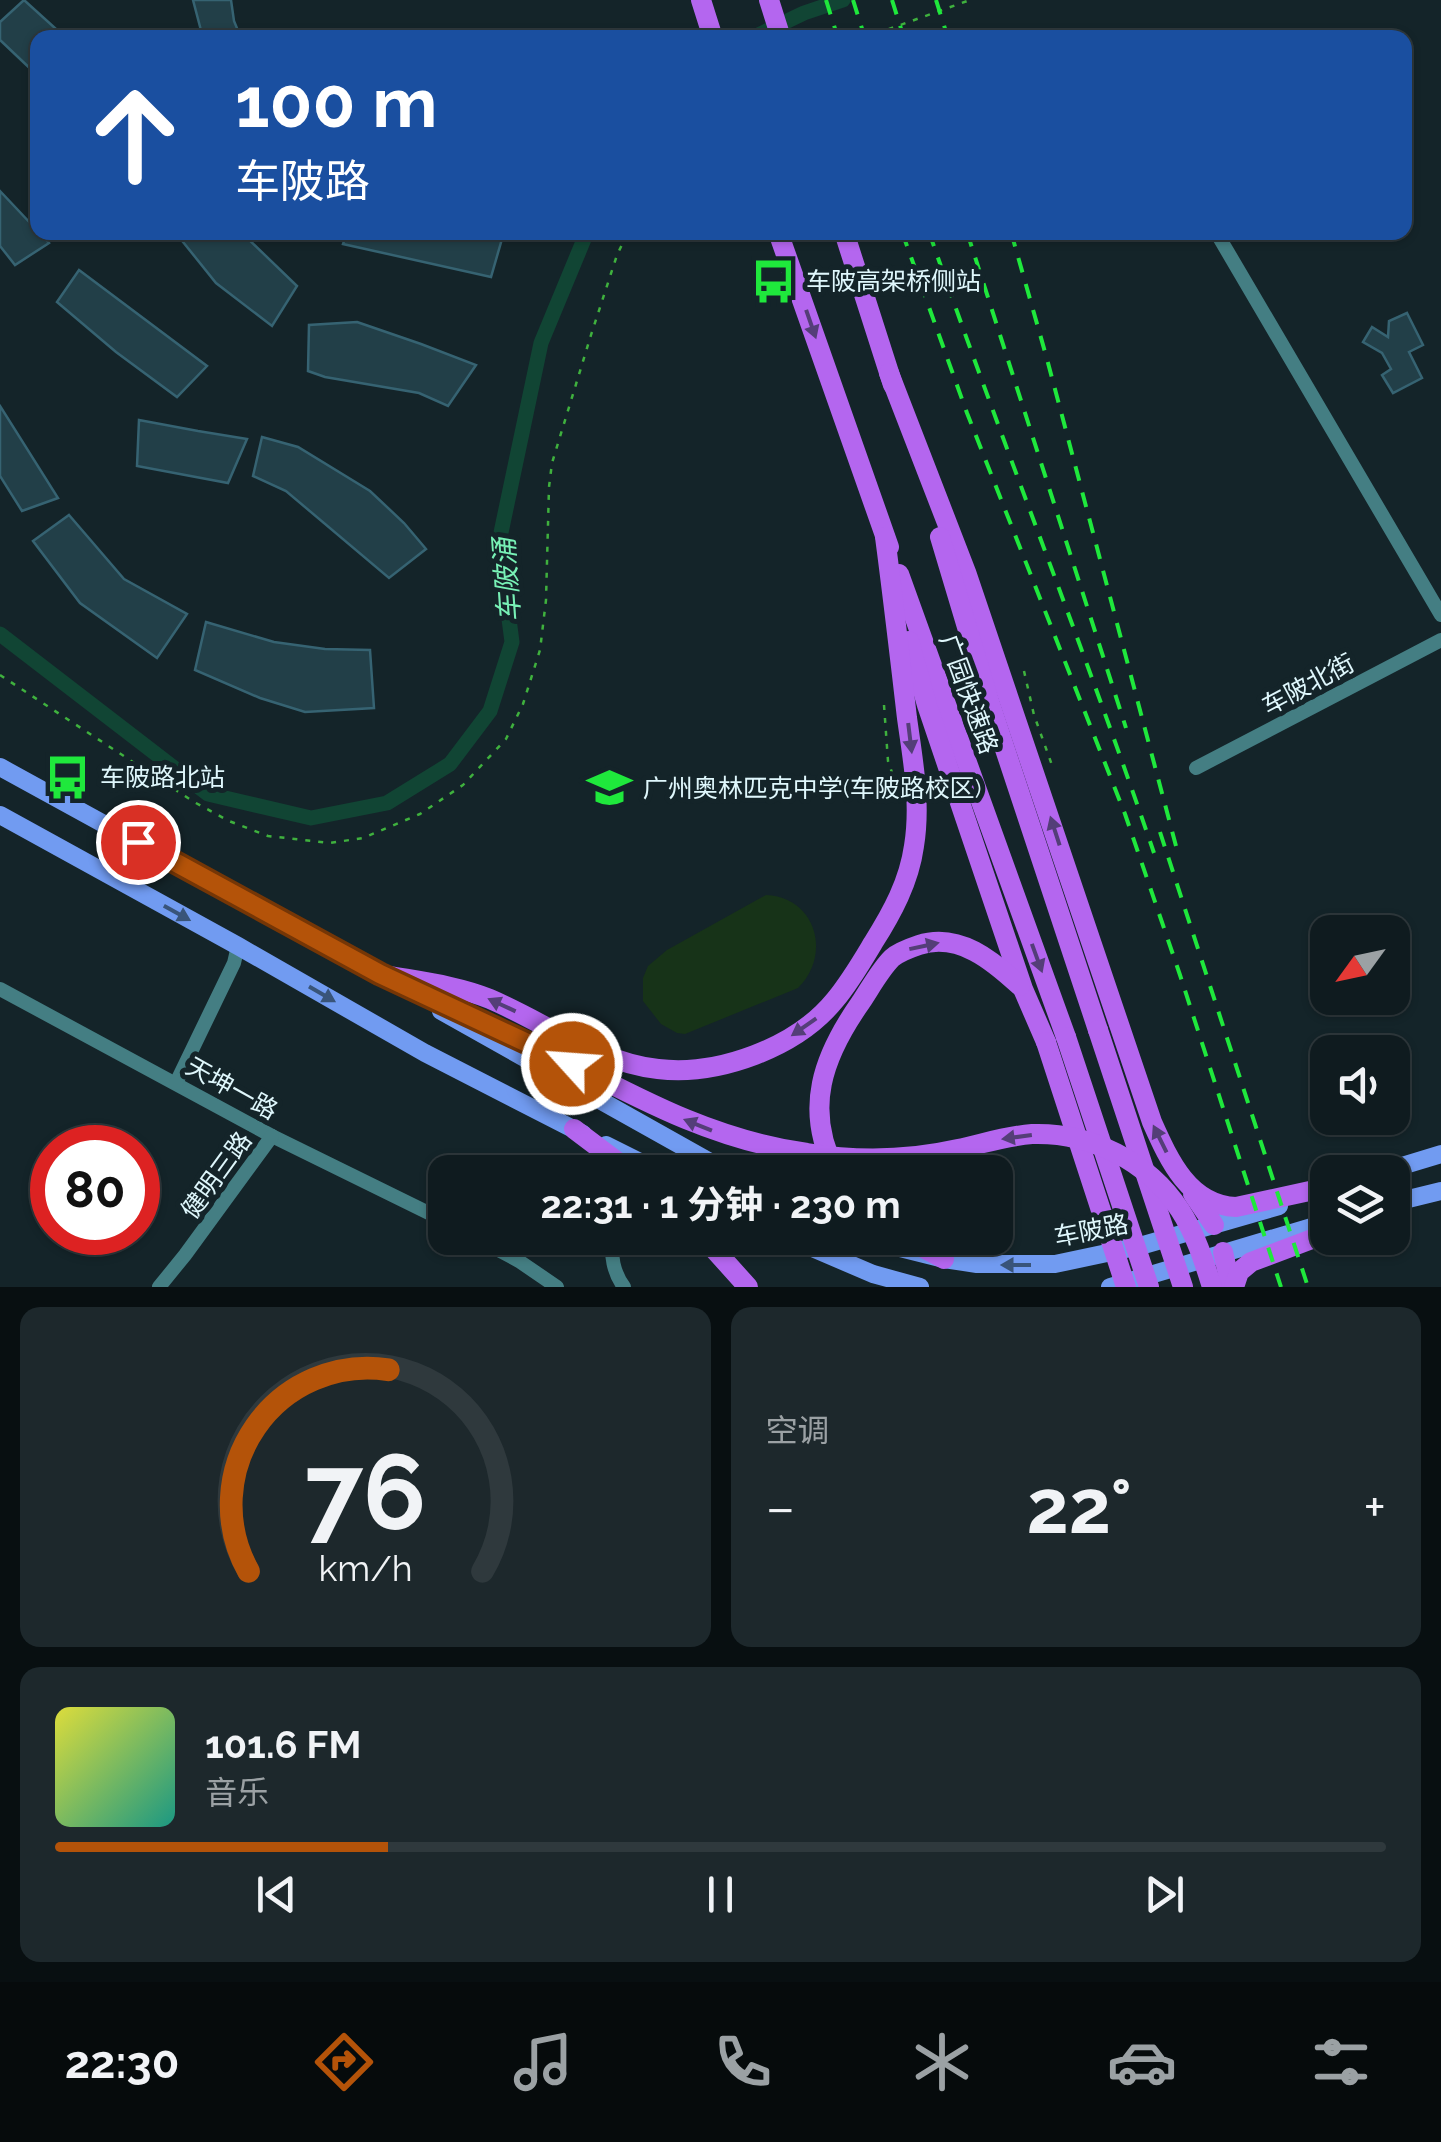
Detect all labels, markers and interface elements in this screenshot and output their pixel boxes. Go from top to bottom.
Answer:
text: 100 m [235,61,438,143]
icon: ahead [70,70,200,200]
text: 车陂路 [235,155,370,208]
bus stop icon: 车陂高架桥侧站 [749,257,797,305]
place label: 车陂高架桥侧站 [806,266,981,296]
one-way arrow [804,310,819,340]
water label: 车陂涌 [487,534,526,623]
street label: 广园快速路 [934,630,1004,758]
street label: 车陂北街 [1257,647,1359,721]
one-way arrow [902,723,918,754]
bus stop icon: 车陂路北站 [43,753,91,801]
place label: 车陂路北站 [100,762,225,792]
school or university icon: 广州奥林匹克中学(车陂路校区) [586,764,634,812]
place label: 广州奥林匹克中学(车陂路校区) [643,773,981,803]
pin [96,800,181,885]
icon: arrive [111,815,166,870]
one-way arrow [1047,816,1062,846]
one-way arrow [163,904,192,921]
north arrow [1310,915,1410,1015]
map controls [1310,915,1410,1255]
one-way arrow [909,938,940,953]
one-way arrow [1030,943,1045,973]
one-way arrow [308,986,337,1003]
one-way arrow [488,997,517,1014]
position arrow [520,1012,624,1116]
one-way arrow [790,1017,817,1036]
button: sound [1310,1035,1410,1135]
street label: 天坤一路 [181,1051,283,1125]
one-way arrow [683,1117,713,1133]
one-way arrow [1151,1124,1168,1153]
speed limit sign: 80 [30,1125,160,1255]
street label: 健明三路 [174,1126,258,1224]
one-way arrow [1001,1129,1032,1145]
button: layers [1310,1155,1410,1255]
text: 22:31 · 1 分钟 · 230 m [540,1182,901,1227]
street label: 车陂路 [1051,1208,1131,1252]
one-way arrow [1000,1257,1032,1273]
text: 空调 [766,1412,830,1449]
text: 76 [305,1431,426,1553]
text: 22° [1026,1462,1132,1551]
text: − [766,1475,795,1540]
text: + [1363,1475,1386,1540]
text: km/h [318,1547,412,1589]
text: 101.6 FM [205,1722,361,1767]
text: 音乐 [205,1774,269,1811]
icon: previous [249,1867,304,1922]
icon: pause [693,1867,748,1922]
icon: next [1137,1867,1192,1922]
icon: directions [309,2027,379,2097]
icon: music [508,2027,578,2097]
icon: phone [708,2027,778,2097]
icon: climate [907,2027,977,2097]
icon: car [1107,2027,1177,2097]
icon: filters [1306,2027,1376,2097]
text: 22:30 [65,2036,179,2089]

